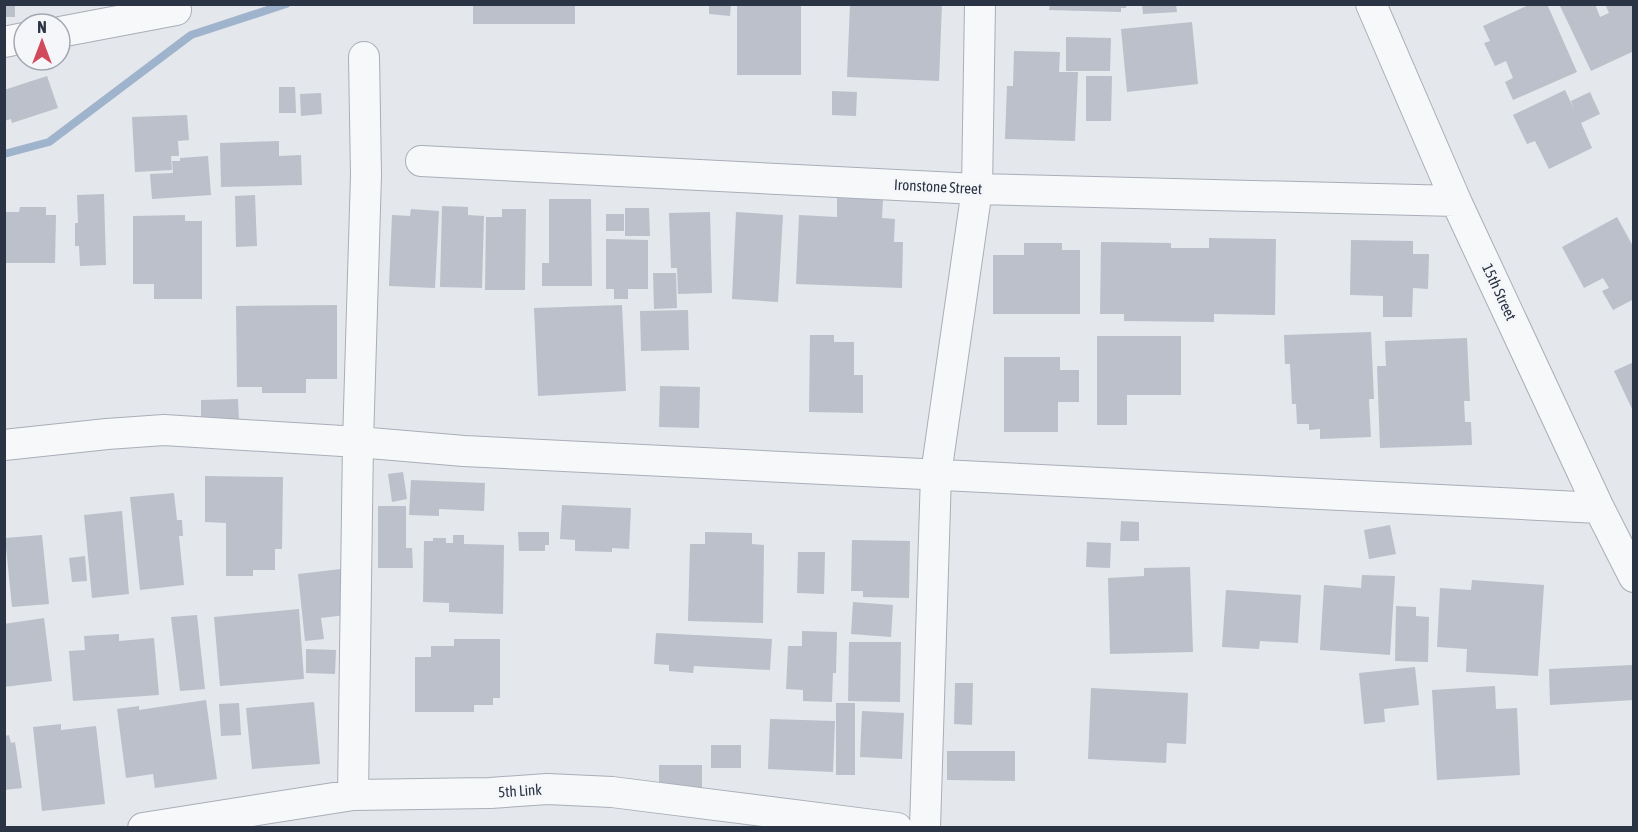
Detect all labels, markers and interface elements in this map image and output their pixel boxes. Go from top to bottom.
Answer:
north arrow [12,12,72,72]
text: N [37,18,47,36]
street label: Ironstone Street [894,176,982,197]
street label: 15th Street [1479,261,1520,323]
street label: 5th Link [498,780,543,801]

